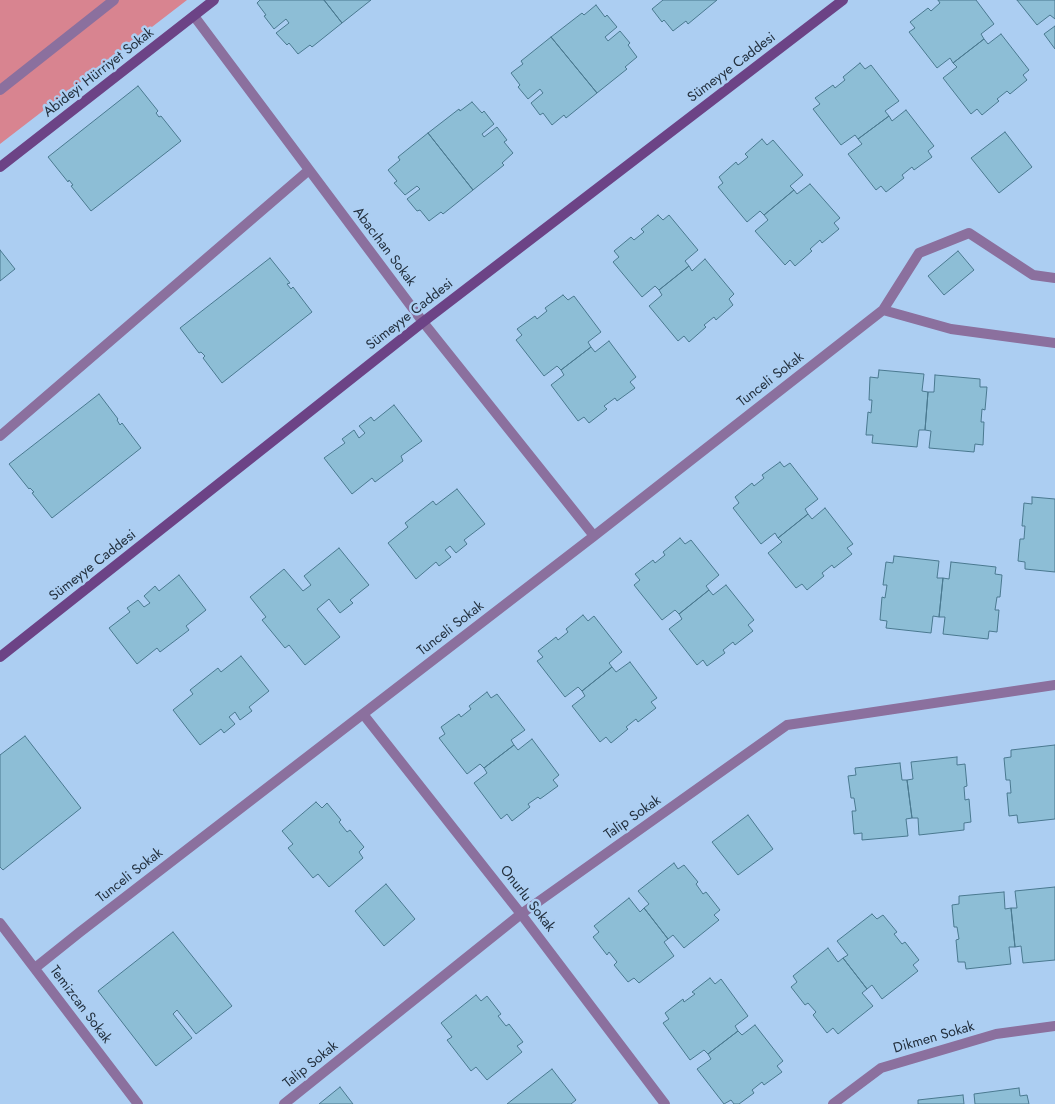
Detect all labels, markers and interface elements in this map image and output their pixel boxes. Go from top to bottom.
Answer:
street label: Abideyi Hürriyet Sokak [40,25,158,121]
street label: Sümeyye Caddesi [685,29,779,107]
street label: Abacıhan Sokak [349,204,419,290]
street label: Sümeyye Caddesi [363,276,457,354]
street label: Tunceli Sokak [735,349,807,411]
street label: Sümeyye Caddesi [46,527,140,605]
street label: Tunceli Sokak [415,598,487,660]
street label: Talip Sokak [601,792,665,844]
street label: Tunceli Sokak [94,845,166,907]
street label: Onurlu Sokak [496,862,558,936]
street label: Temizcan Sokak [45,963,115,1047]
street label: Dikmen Sokak [892,1018,976,1058]
street label: Talip Sokak [280,1038,342,1092]

